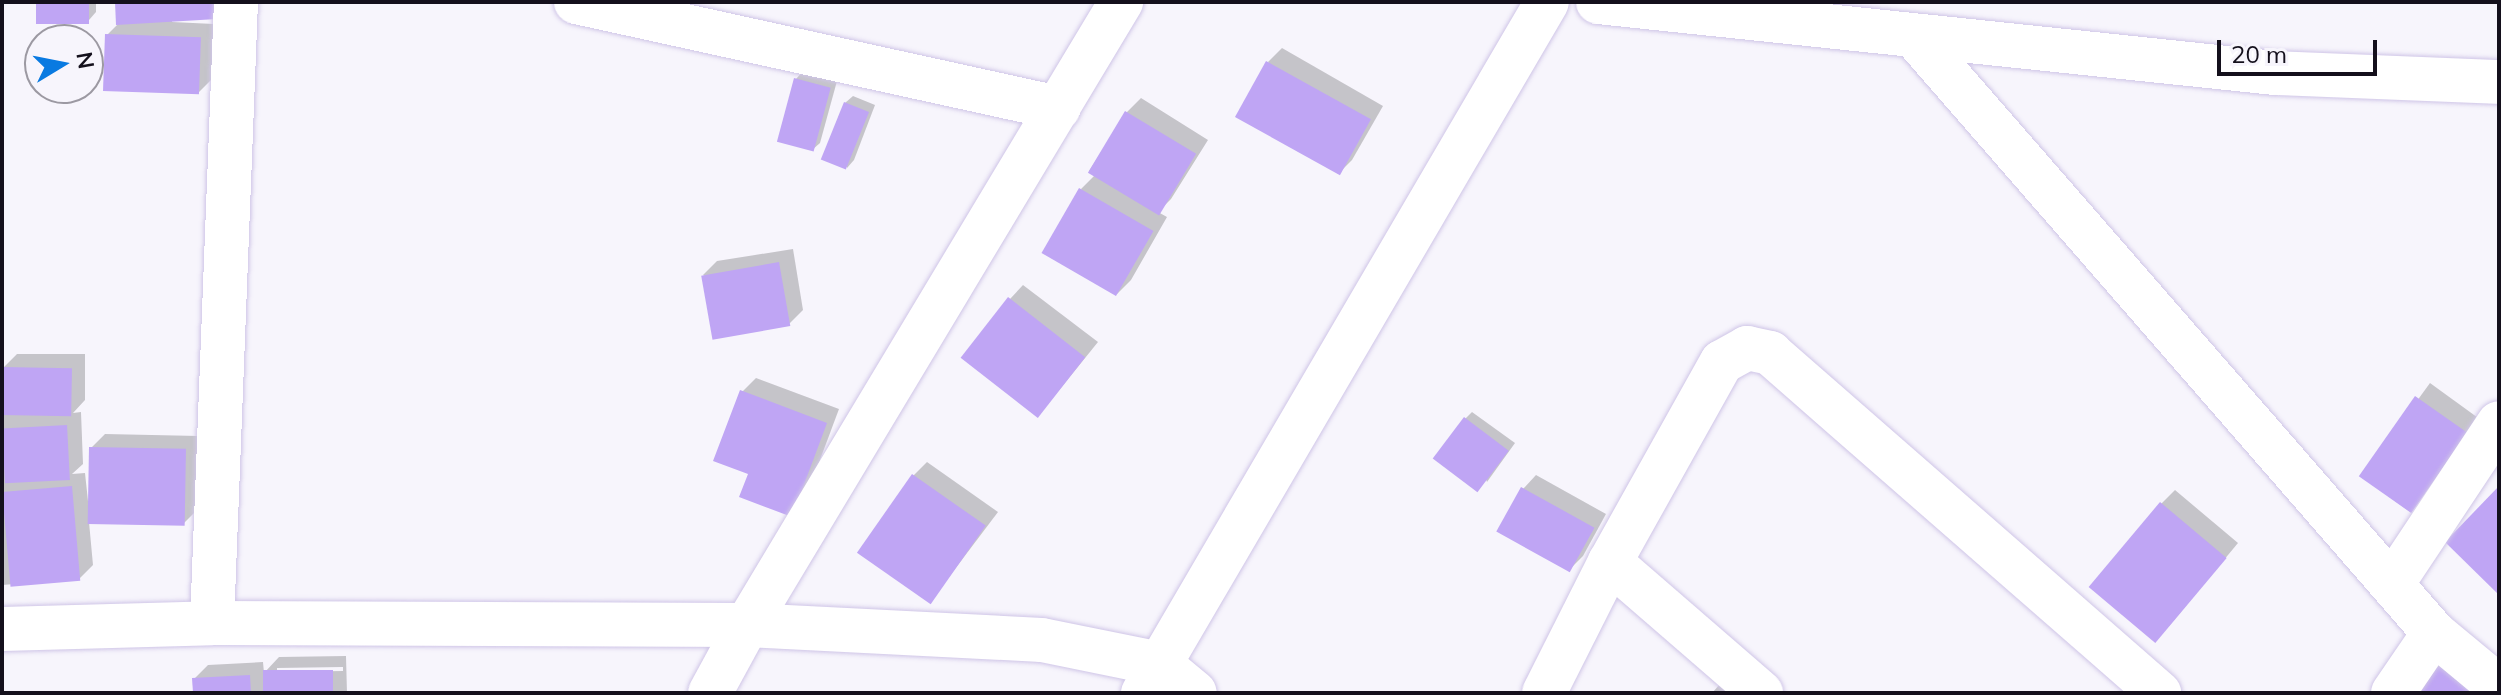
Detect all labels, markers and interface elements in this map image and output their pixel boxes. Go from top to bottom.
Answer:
north arrow [24,24,104,104]
scale bar [2221,24,2381,74]
text: 20 m [2231,39,2287,69]
text: N [70,50,101,71]

